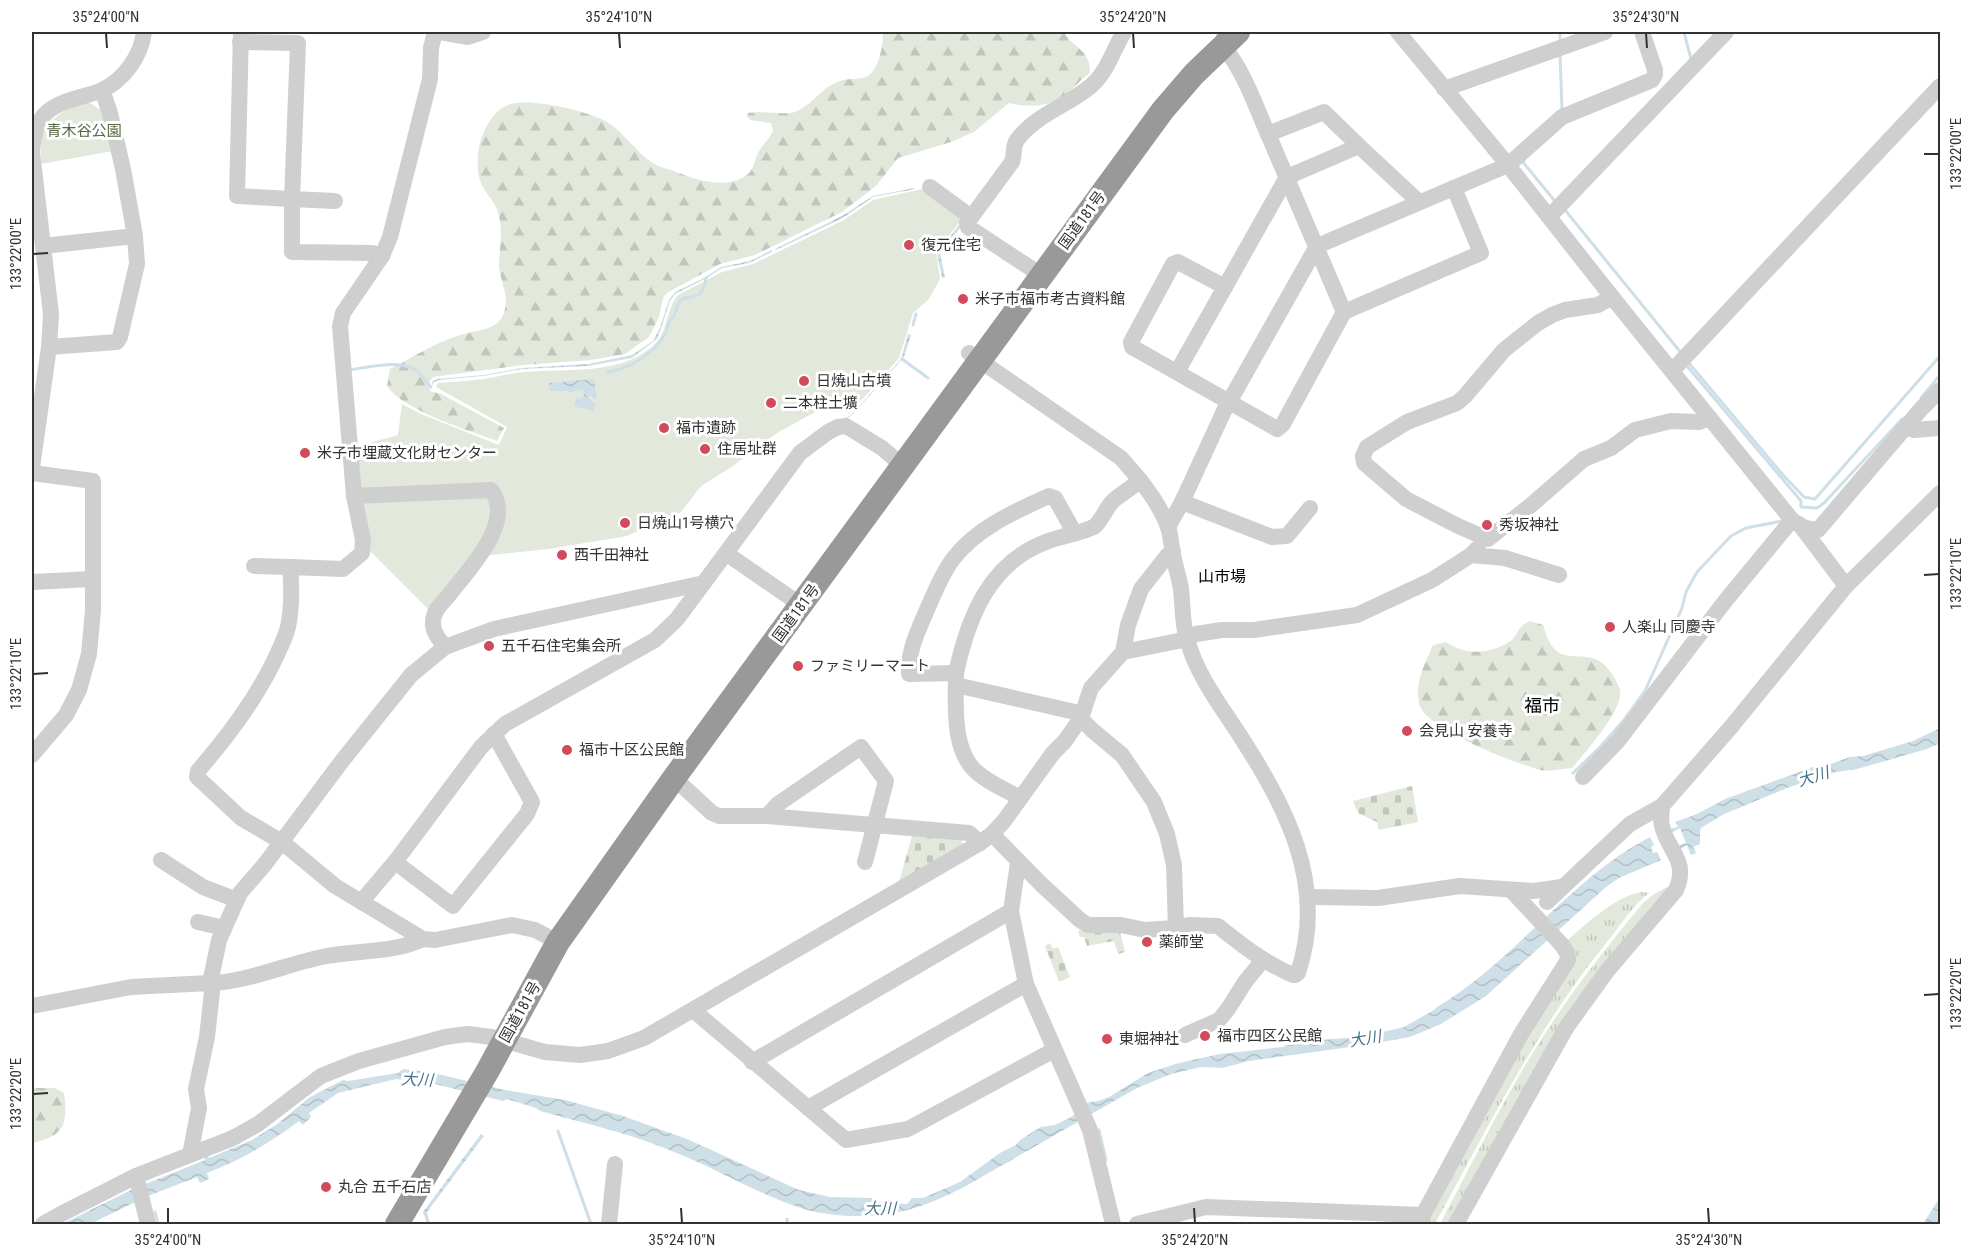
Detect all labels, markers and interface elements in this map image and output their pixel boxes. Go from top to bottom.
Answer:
text: 35°24'00"N [73,8,139,26]
text: 35°24'10"N [586,8,652,26]
text: 35°24'20"N [1100,8,1166,26]
text: 35°24'30"N [1613,8,1679,26]
text: 133°22'00"E [1947,118,1965,190]
park label: 青木谷公園 [46,122,122,140]
street label: 国道181号 [1055,188,1109,252]
text: 133°22'00"E [7,218,25,290]
place label: 復元住宅 [921,236,981,254]
marker: 復元住宅 [902,238,916,252]
place label: 米子市福市考古資料館 [975,290,1125,308]
marker: 米子市福市考古資料館 [956,292,970,306]
place label: 日焼山古墳 [816,372,891,390]
marker: 日焼山古墳 [797,374,811,388]
place label: 二本柱土壙 [783,394,858,412]
marker: 二本柱土壙 [764,396,778,410]
place label: 福市遺跡 [676,419,736,437]
marker: 福市遺跡 [657,421,671,435]
place label: 住居址群 [717,440,777,458]
marker: 住居址群 [698,442,712,456]
place label: 米子市埋蔵文化財センター [317,444,497,462]
marker: 米子市埋蔵文化財センター [298,446,312,460]
place label: 日焼山1号横穴 [637,514,734,532]
marker: 日焼山1号横穴 [618,516,632,530]
place label: 秀坂神社 [1499,516,1559,534]
marker: 秀坂神社 [1480,518,1494,532]
text: 133°22'10"E [1947,538,1965,610]
place label: 西千田神社 [574,546,649,564]
marker: 西千田神社 [555,548,569,562]
district label: 山市場 [1198,567,1246,586]
street label: 国道181号 [769,581,823,645]
place label: 人楽山 同慶寺 [1622,618,1715,636]
marker: 人楽山 同慶寺 [1603,620,1617,634]
place label: 五千石住宅集会所 [501,637,621,655]
text: 133°22'10"E [7,638,25,710]
marker: 五千石住宅集会所 [482,639,496,653]
place label: ファミリーマート [810,657,930,675]
marker: ファミリーマート [791,659,805,673]
district label: 福市 [1524,695,1560,716]
place label: 会見山 安養寺 [1419,722,1512,740]
marker: 会見山 安養寺 [1400,724,1414,738]
place label: 福市十区公民館 [579,741,684,759]
marker: 福市十区公民館 [560,743,574,757]
water label: 大川 [1795,762,1833,790]
place label: 薬師堂 [1159,933,1204,951]
marker: 薬師堂 [1140,935,1154,949]
text: 133°22'20"E [1947,958,1965,1030]
street label: 国道181号 [496,978,544,1046]
water label: 大川 [1348,1026,1384,1050]
place label: 福市四区公民館 [1217,1027,1322,1045]
marker: 福市四区公民館 [1198,1029,1212,1043]
place label: 東堀神社 [1119,1030,1179,1048]
marker: 東堀神社 [1100,1032,1114,1046]
text: 133°22'20"E [7,1058,25,1130]
water label: 大川 [400,1069,435,1090]
place label: 丸合 五千石店 [338,1178,431,1196]
marker: 丸合 五千石店 [319,1180,333,1194]
water label: 大川 [864,1199,898,1218]
text: 35°24'00"N [135,1231,201,1249]
text: 35°24'10"N [649,1231,715,1249]
text: 35°24'20"N [1162,1231,1228,1249]
text: 35°24'30"N [1676,1231,1742,1249]

